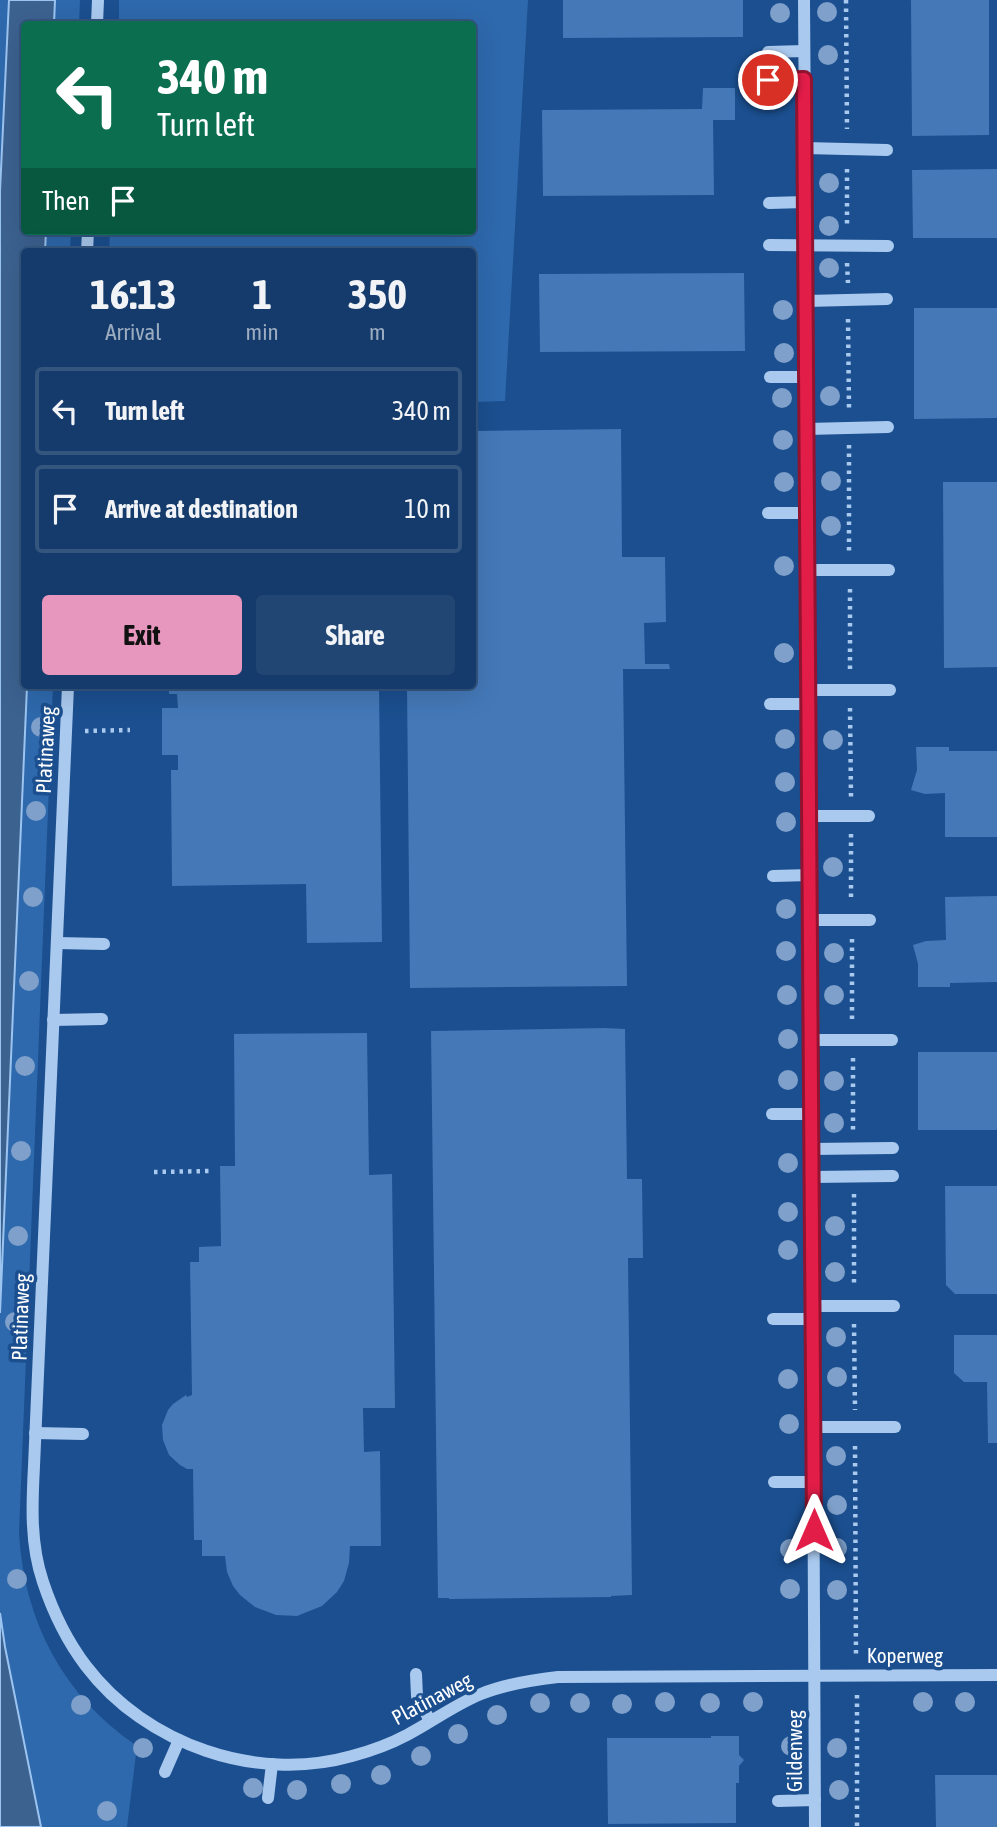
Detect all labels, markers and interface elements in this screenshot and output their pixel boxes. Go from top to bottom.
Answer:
text: 340 m [157,48,268,104]
icon: left [42,49,133,140]
pin [738,50,798,110]
icon: arrive [749,61,787,99]
text: Turn left [157,106,255,143]
icon: arrive [104,182,142,220]
text: Then [42,186,90,216]
text: 16:13 [90,270,177,318]
text: 1 [252,270,272,318]
text: 350 [348,270,407,318]
text: Arrival [105,319,161,345]
text: min [246,319,279,345]
text: m [369,319,386,345]
icon: left [46,392,84,430]
text: Turn left [105,396,185,426]
text: 340 m [392,396,451,426]
icon: arrive [46,490,84,528]
text: Arrive at destination [105,494,298,524]
text: 10 m [404,494,451,524]
button: Exit [42,595,242,675]
button: Share [256,595,455,675]
street label: Platinaweg [31,706,59,794]
street label: Platinaweg [6,1273,34,1361]
position arrow [777,1493,851,1567]
street label: Koperweg [867,1643,943,1667]
street label: Platinaweg [387,1667,476,1729]
street label: Gildenweg [782,1710,806,1792]

